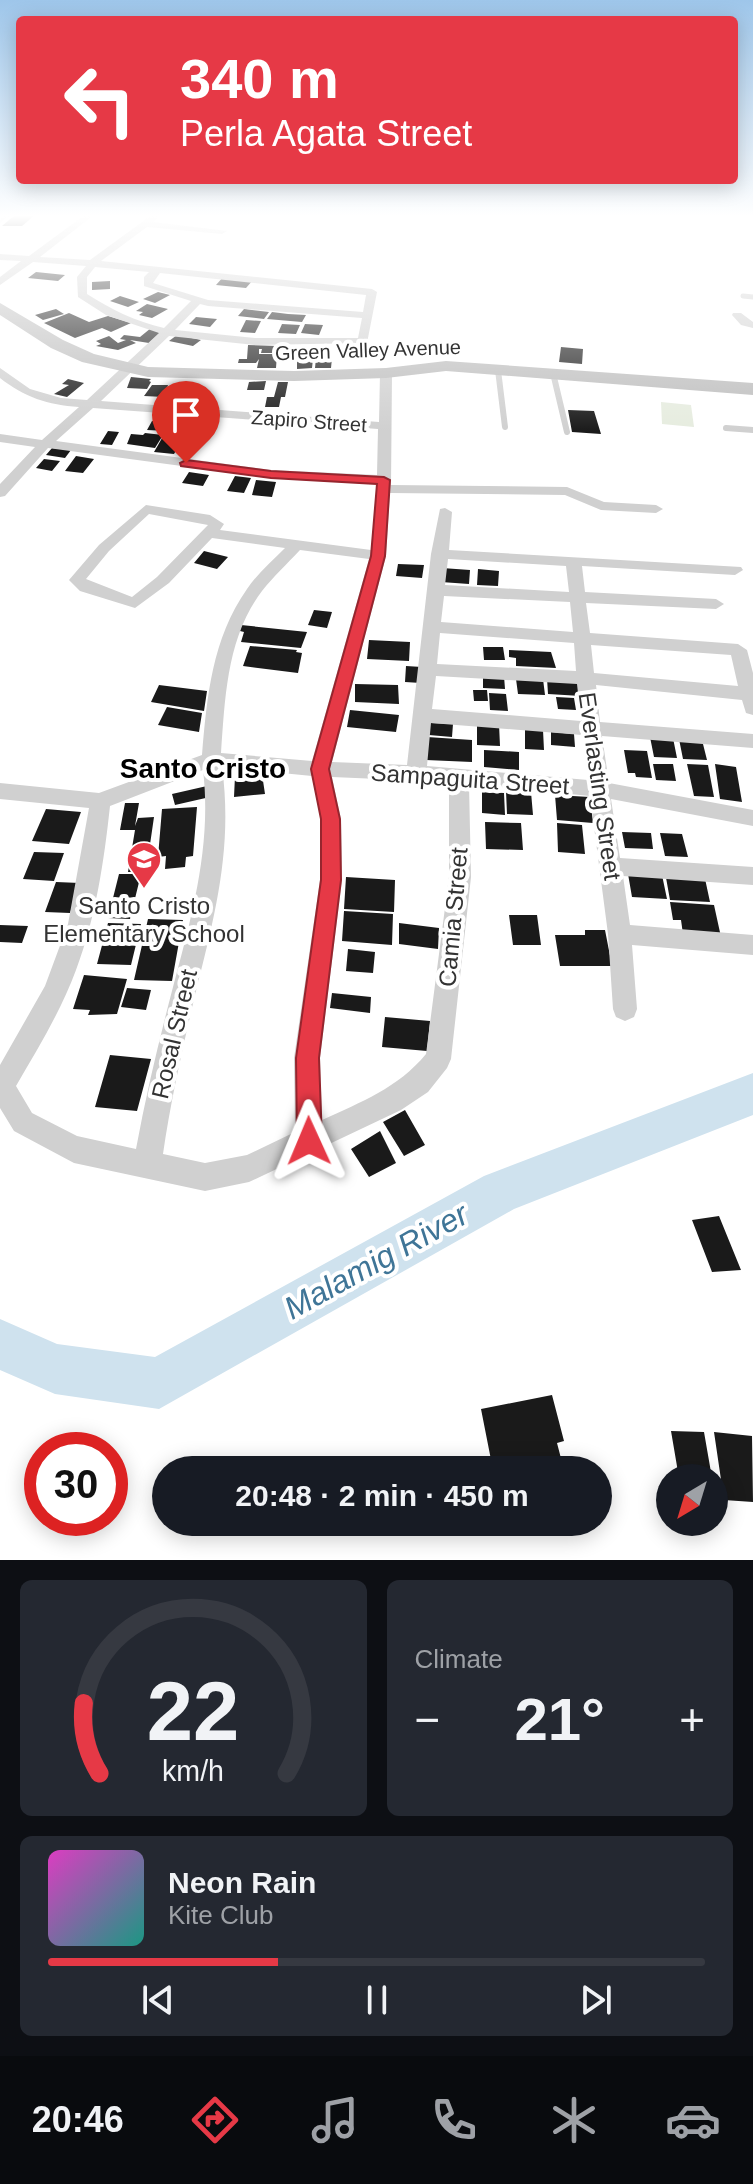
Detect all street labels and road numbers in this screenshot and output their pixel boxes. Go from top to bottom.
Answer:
street label: Green Valley Avenue [275,336,461,364]
street label: Zapiro Street [251,406,368,436]
street label: Everlasting Street [573,690,627,882]
street label: Sampaguita Street [370,759,570,799]
street label: Camia Street [433,846,473,988]
street label: Rosal Street [146,966,202,1101]

